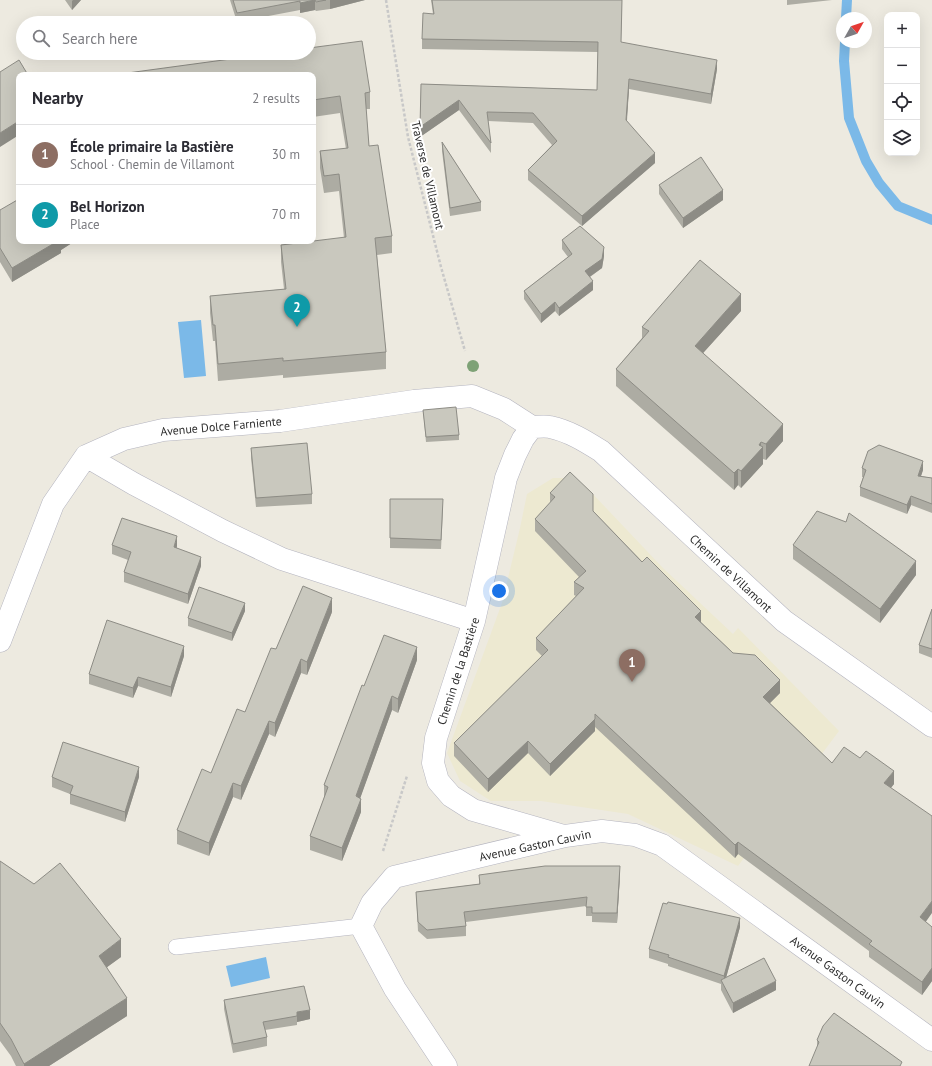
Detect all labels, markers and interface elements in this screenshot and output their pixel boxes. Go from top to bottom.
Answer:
north arrow [836,12,872,48]
map controls [884,12,920,156]
button: + [884,12,920,48]
search box [16,16,316,60]
icon: search [30,27,52,49]
text: Search here [62,29,138,48]
button: − [884,48,920,84]
button: locate [884,84,920,120]
text: Nearby [32,87,83,109]
text: 2 results [252,90,300,107]
street label: Traverse de Villamont [408,119,448,231]
button: layers [884,120,920,156]
text: École primaire la Bastière [70,137,234,156]
text: 1 [41,146,49,163]
text: 30 m [272,146,300,163]
text: School · Chemin de Villamont [70,156,234,173]
text: Bel Horizon [70,197,145,216]
text: 2 [41,206,49,223]
text: 70 m [272,206,300,223]
text: Place [70,216,100,233]
pin: 2 [284,294,310,327]
street label: Avenue Dolce Farniente [160,413,282,439]
street label: Chemin de Villamont [687,531,775,615]
your location [489,581,509,601]
street label: Chemin de la Bastière [434,615,482,727]
pin: 1 [619,649,645,682]
street label: Avenue Gaston Cauvin [478,826,592,864]
street label: Avenue Gaston Cauvin [788,932,888,1012]

